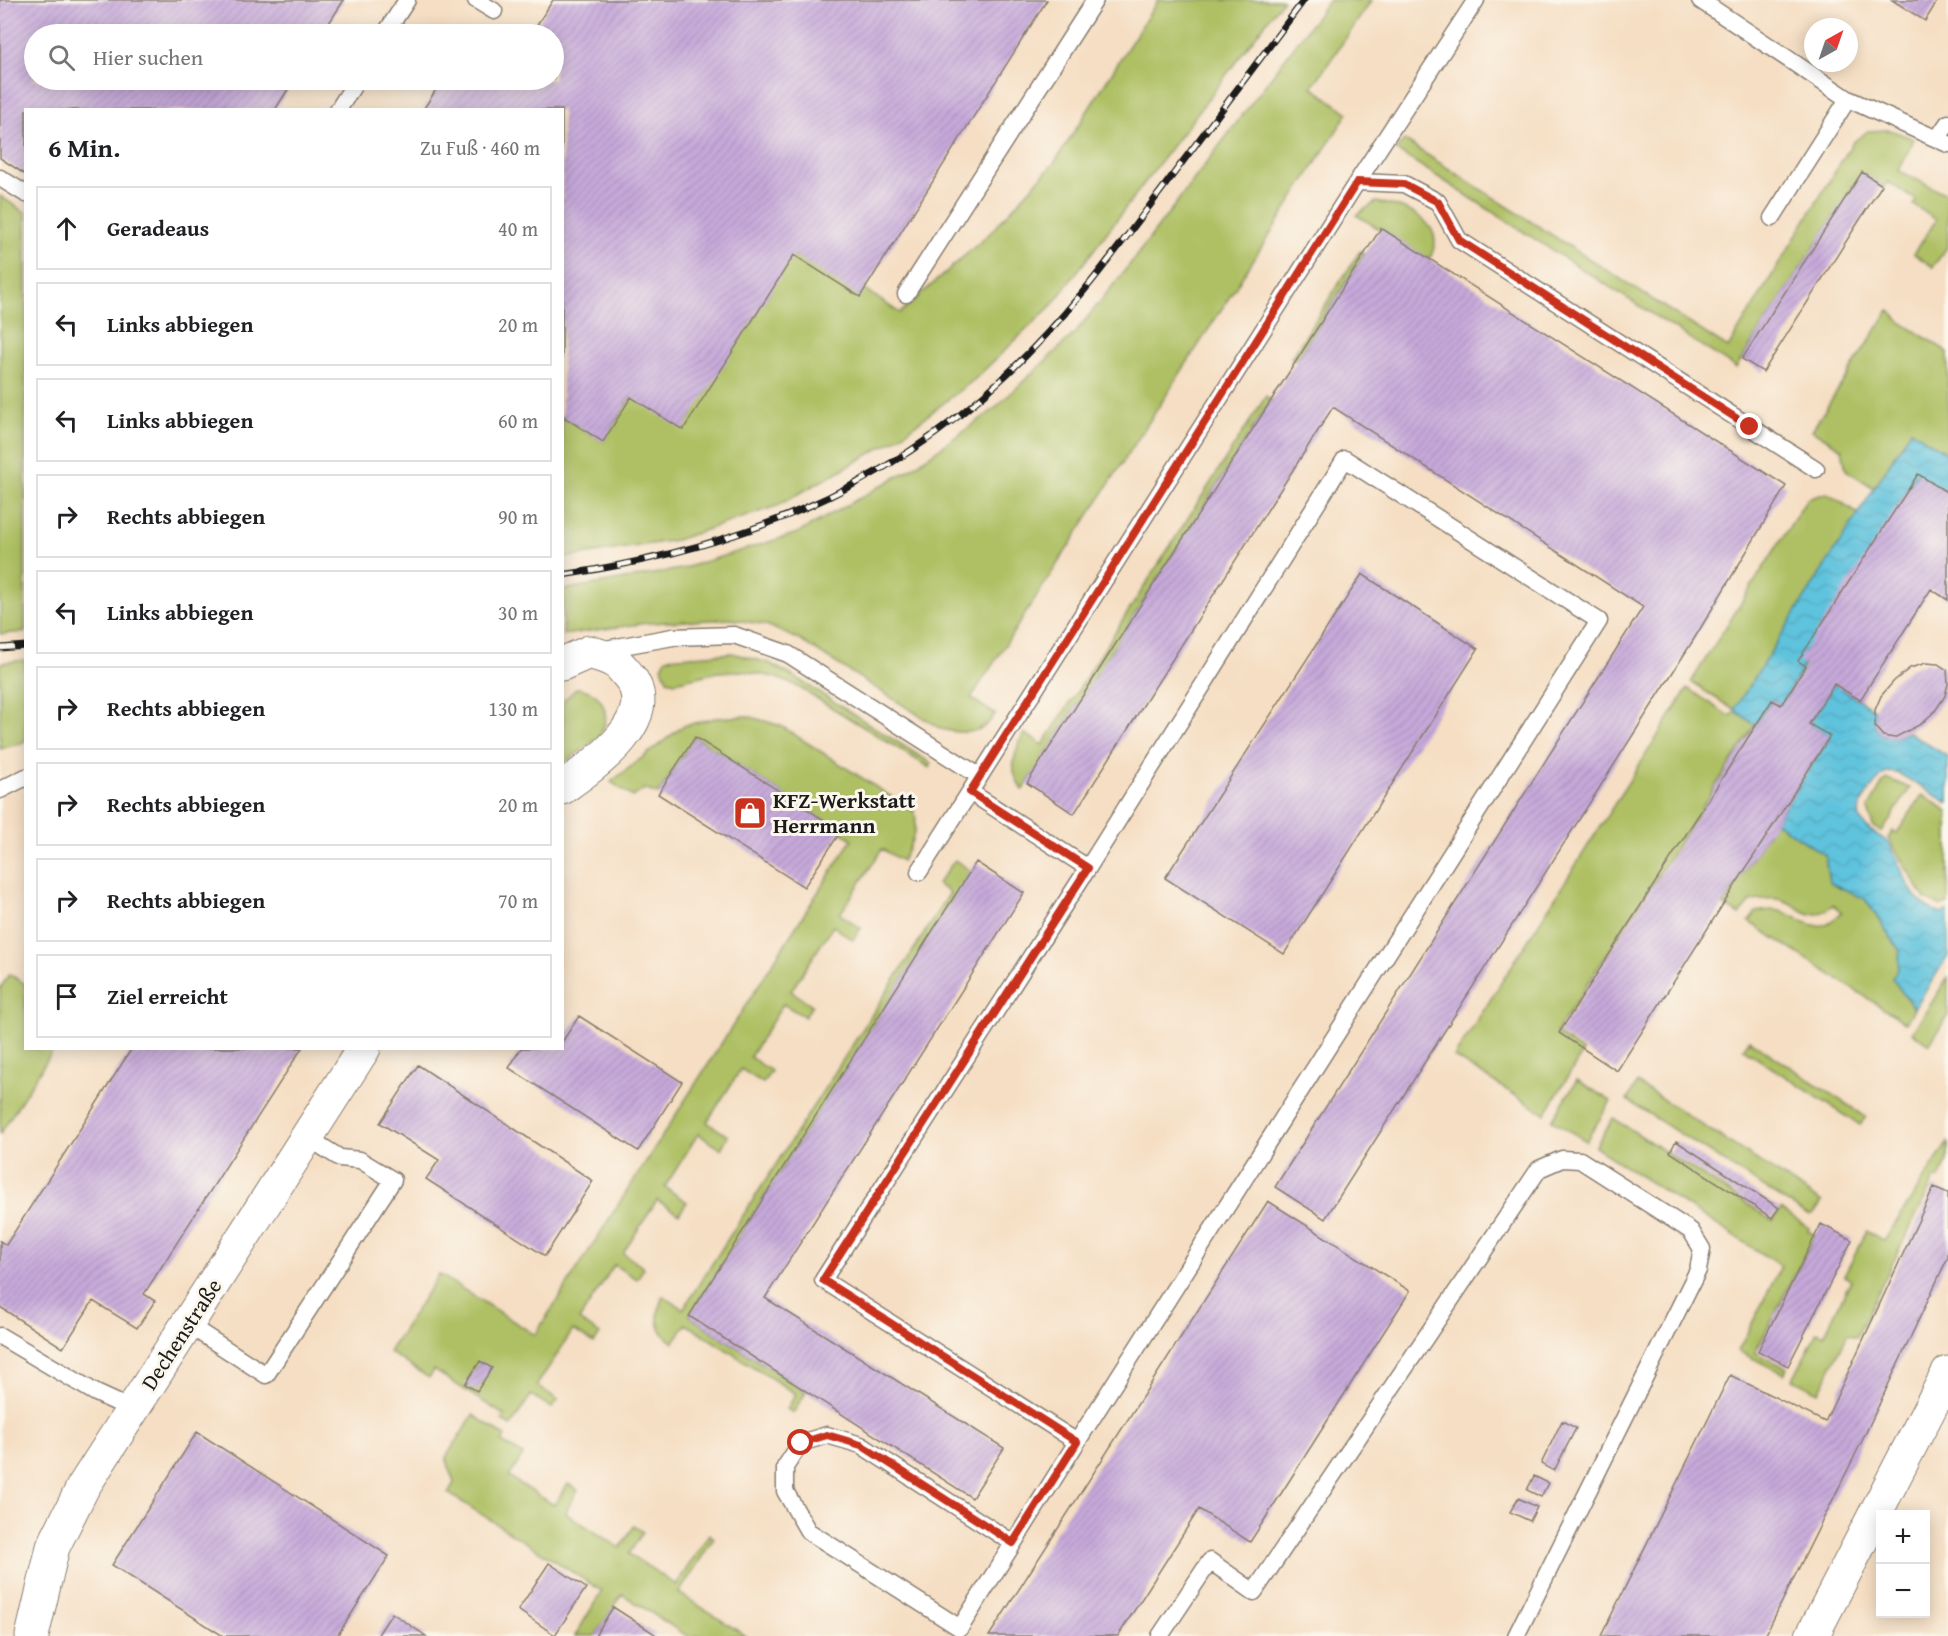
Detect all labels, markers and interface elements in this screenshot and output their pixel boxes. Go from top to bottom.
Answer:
north arrow [1804,18,1858,72]
search box [24,24,564,90]
icon: search [45,41,78,74]
text: Hier suchen [93,41,203,73]
text: 6 Min. [48,128,120,167]
text: Zu Fuß · 460 m [420,133,540,162]
icon: ahead [50,212,83,245]
text: Geradeaus [107,212,209,244]
text: 40 m [498,214,538,243]
icon: left [50,308,83,341]
text: Links abbiegen [107,308,253,340]
text: 20 m [498,310,538,339]
icon: left [50,404,83,437]
text: Links abbiegen [107,404,253,436]
text: 60 m [498,406,538,435]
route end [1736,413,1762,439]
icon: right [50,500,83,533]
text: Rechts abbiegen [107,500,265,532]
text: 90 m [498,502,538,531]
icon: left [50,596,83,629]
text: Links abbiegen [107,596,253,628]
text: 30 m [498,598,538,627]
icon: right [50,692,83,725]
text: Rechts abbiegen [107,692,265,724]
text: 130 m [488,694,538,723]
place label: KFZ-Werkstatt Herrmann [773,784,916,841]
icon: right [50,788,83,821]
text: Rechts abbiegen [107,788,265,820]
text: 20 m [498,790,538,819]
shop icon: KFZ-Werkstatt Herrmann [732,795,768,831]
icon: right [50,884,83,917]
text: Rechts abbiegen [107,884,265,916]
text: 70 m [498,886,538,915]
icon: arrive [50,980,83,1013]
text: Ziel erreicht [107,980,228,1012]
street label: Dechenstraße [133,1272,229,1396]
route start [787,1429,813,1455]
map controls [1876,1510,1930,1618]
button: + [1876,1510,1930,1564]
button: − [1876,1564,1930,1618]

